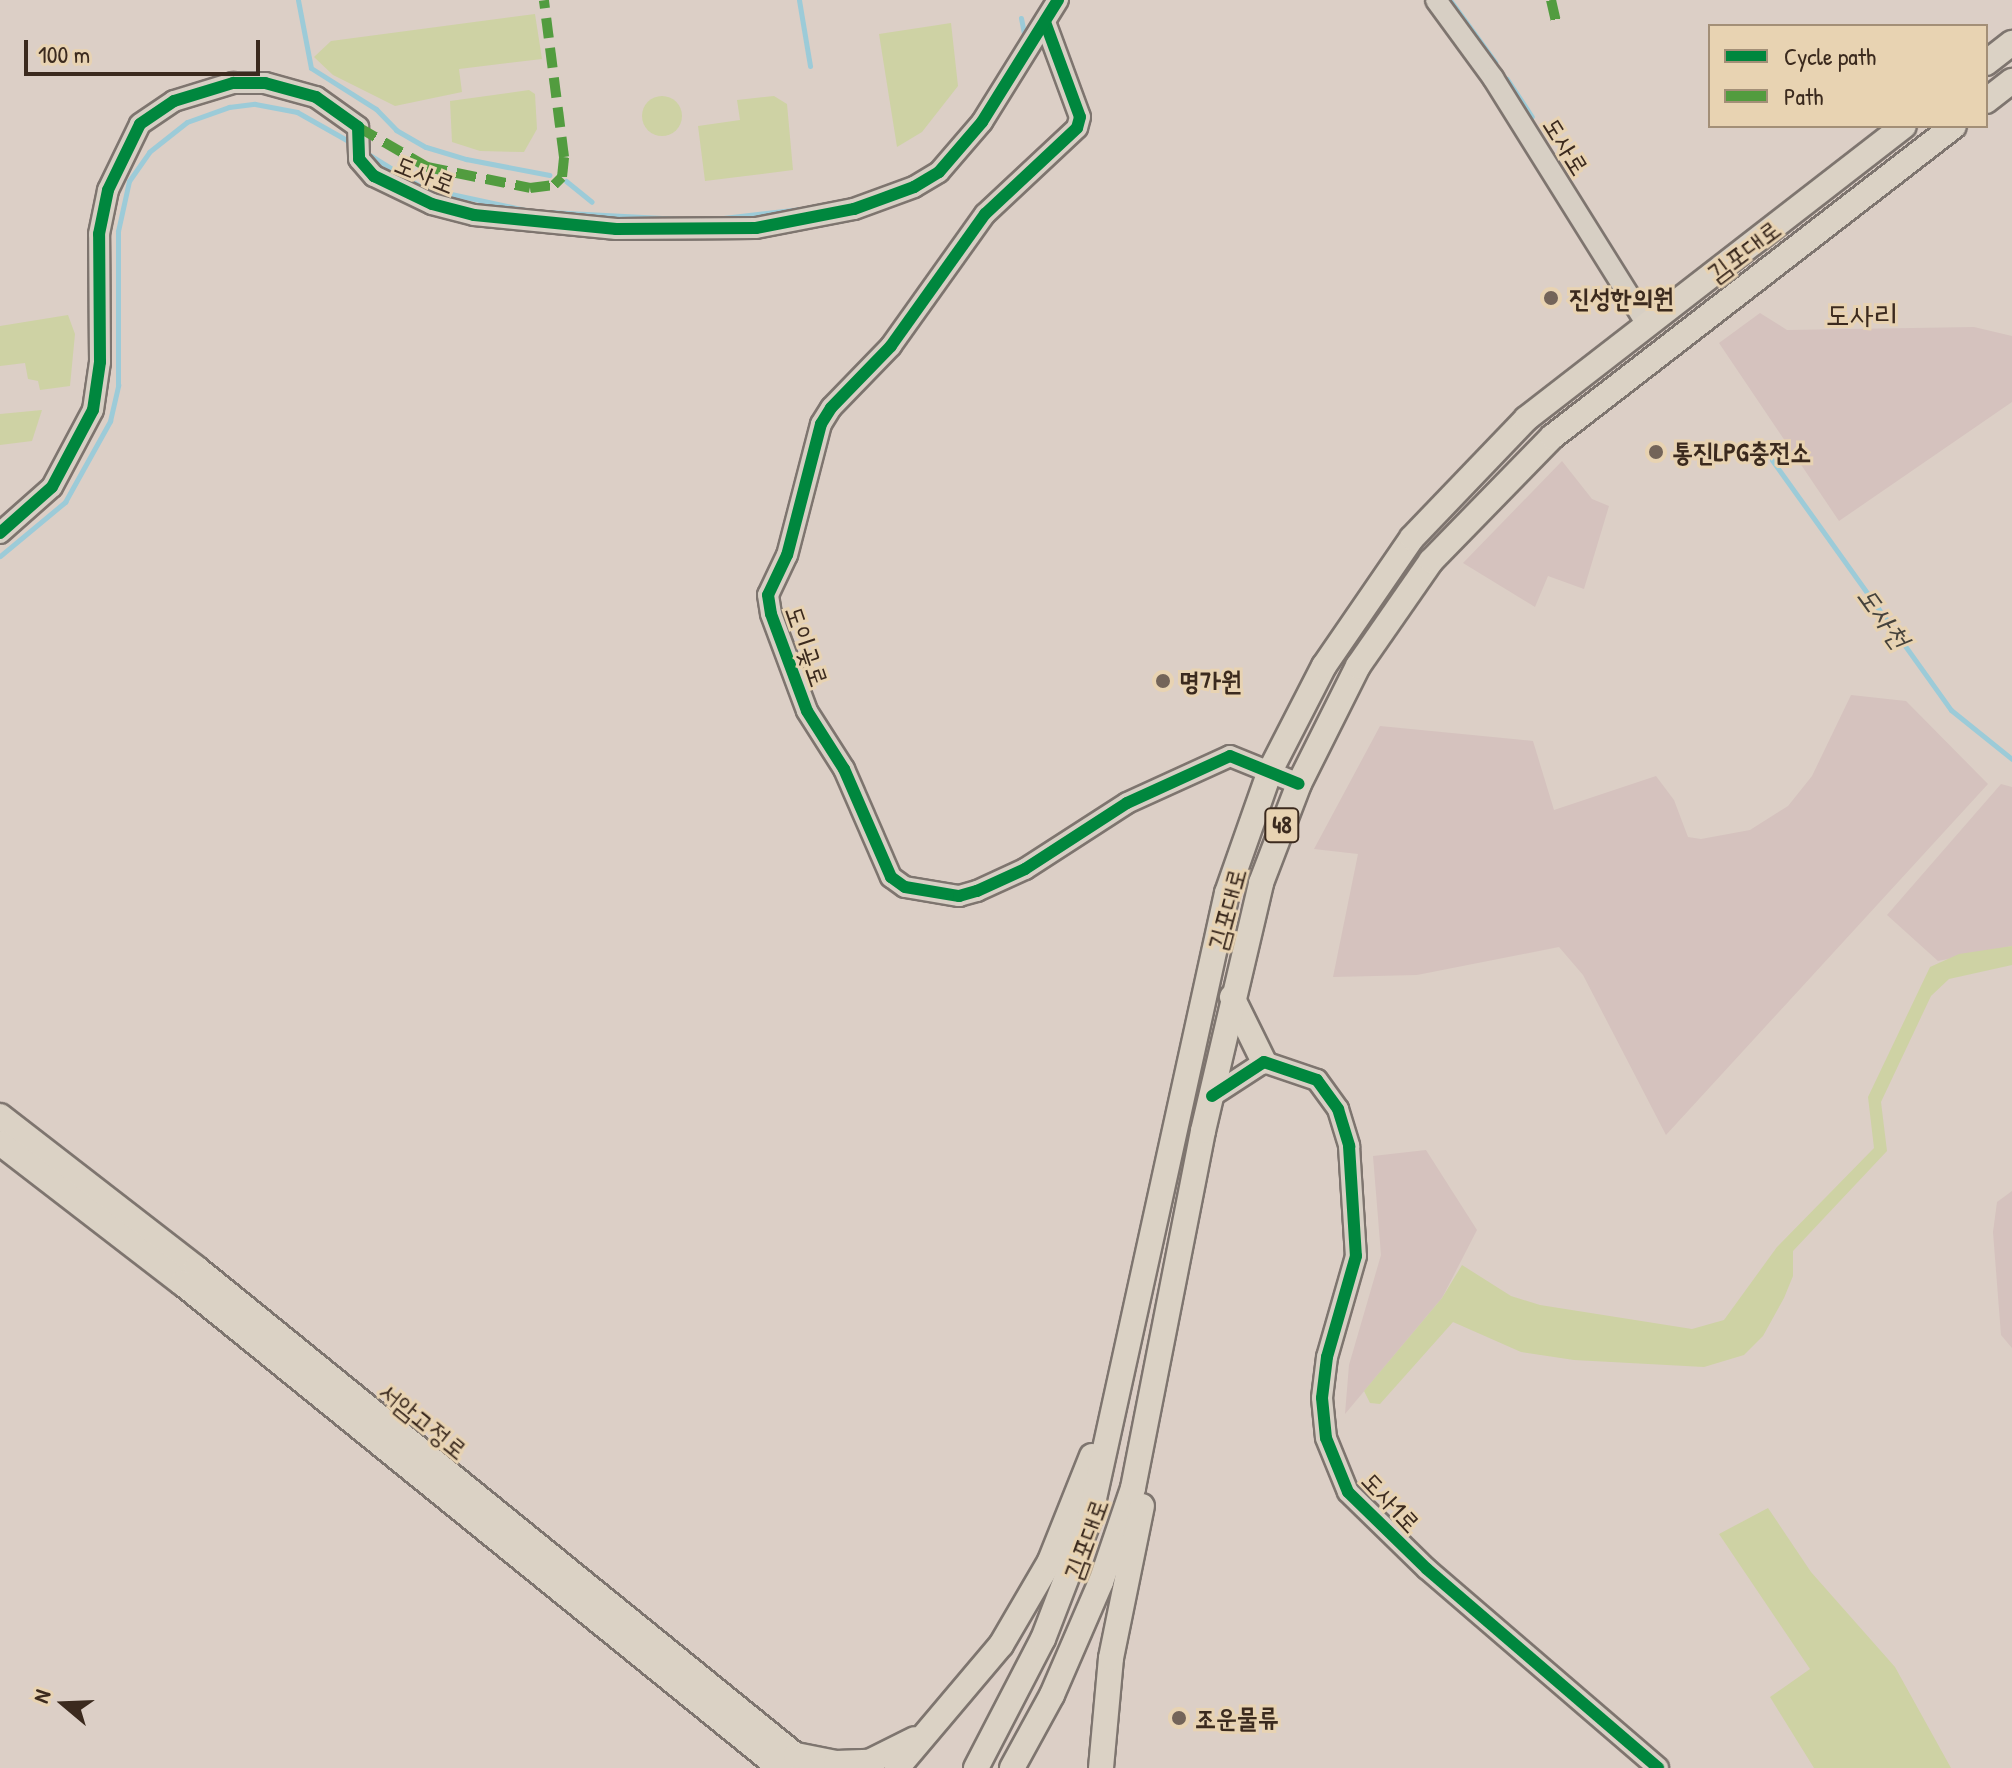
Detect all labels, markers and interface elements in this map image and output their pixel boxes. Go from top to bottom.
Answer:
scale bar [28,24,264,74]
legend [1708,24,1988,128]
text: 100 m [38,38,90,70]
text: Cycle path [1784,40,1876,72]
text: Path [1784,80,1823,112]
street label: 도사로 [1536,111,1596,181]
street label: 도사로 [390,148,460,200]
street label: 김포대로 [1701,213,1787,289]
place label: 진성한의원 [1569,282,1674,314]
marker: 진성한의원 [1540,287,1562,309]
district label: 도사리 [1826,296,1898,332]
place label: 통진LPG충전소 [1672,436,1811,468]
marker: 통진LPG충전소 [1647,443,1665,461]
water label: 도사천 [1851,580,1917,654]
street label: 도이곶로 [779,601,835,691]
place label: 명가원 [1179,665,1242,697]
marker: 명가원 [1154,672,1172,690]
road number: 48 [1264,805,1300,845]
street label: 김포대로 [1201,865,1253,953]
street label: 서암고정로 [373,1376,473,1466]
street label: 도사1로 [1355,1465,1427,1539]
street label: 김포대로 [1057,1494,1115,1584]
north arrow [24,1664,104,1744]
text: N [25,1686,57,1707]
place label: 조운물류 [1195,1702,1279,1734]
marker: 조운물류 [1170,1709,1188,1727]

